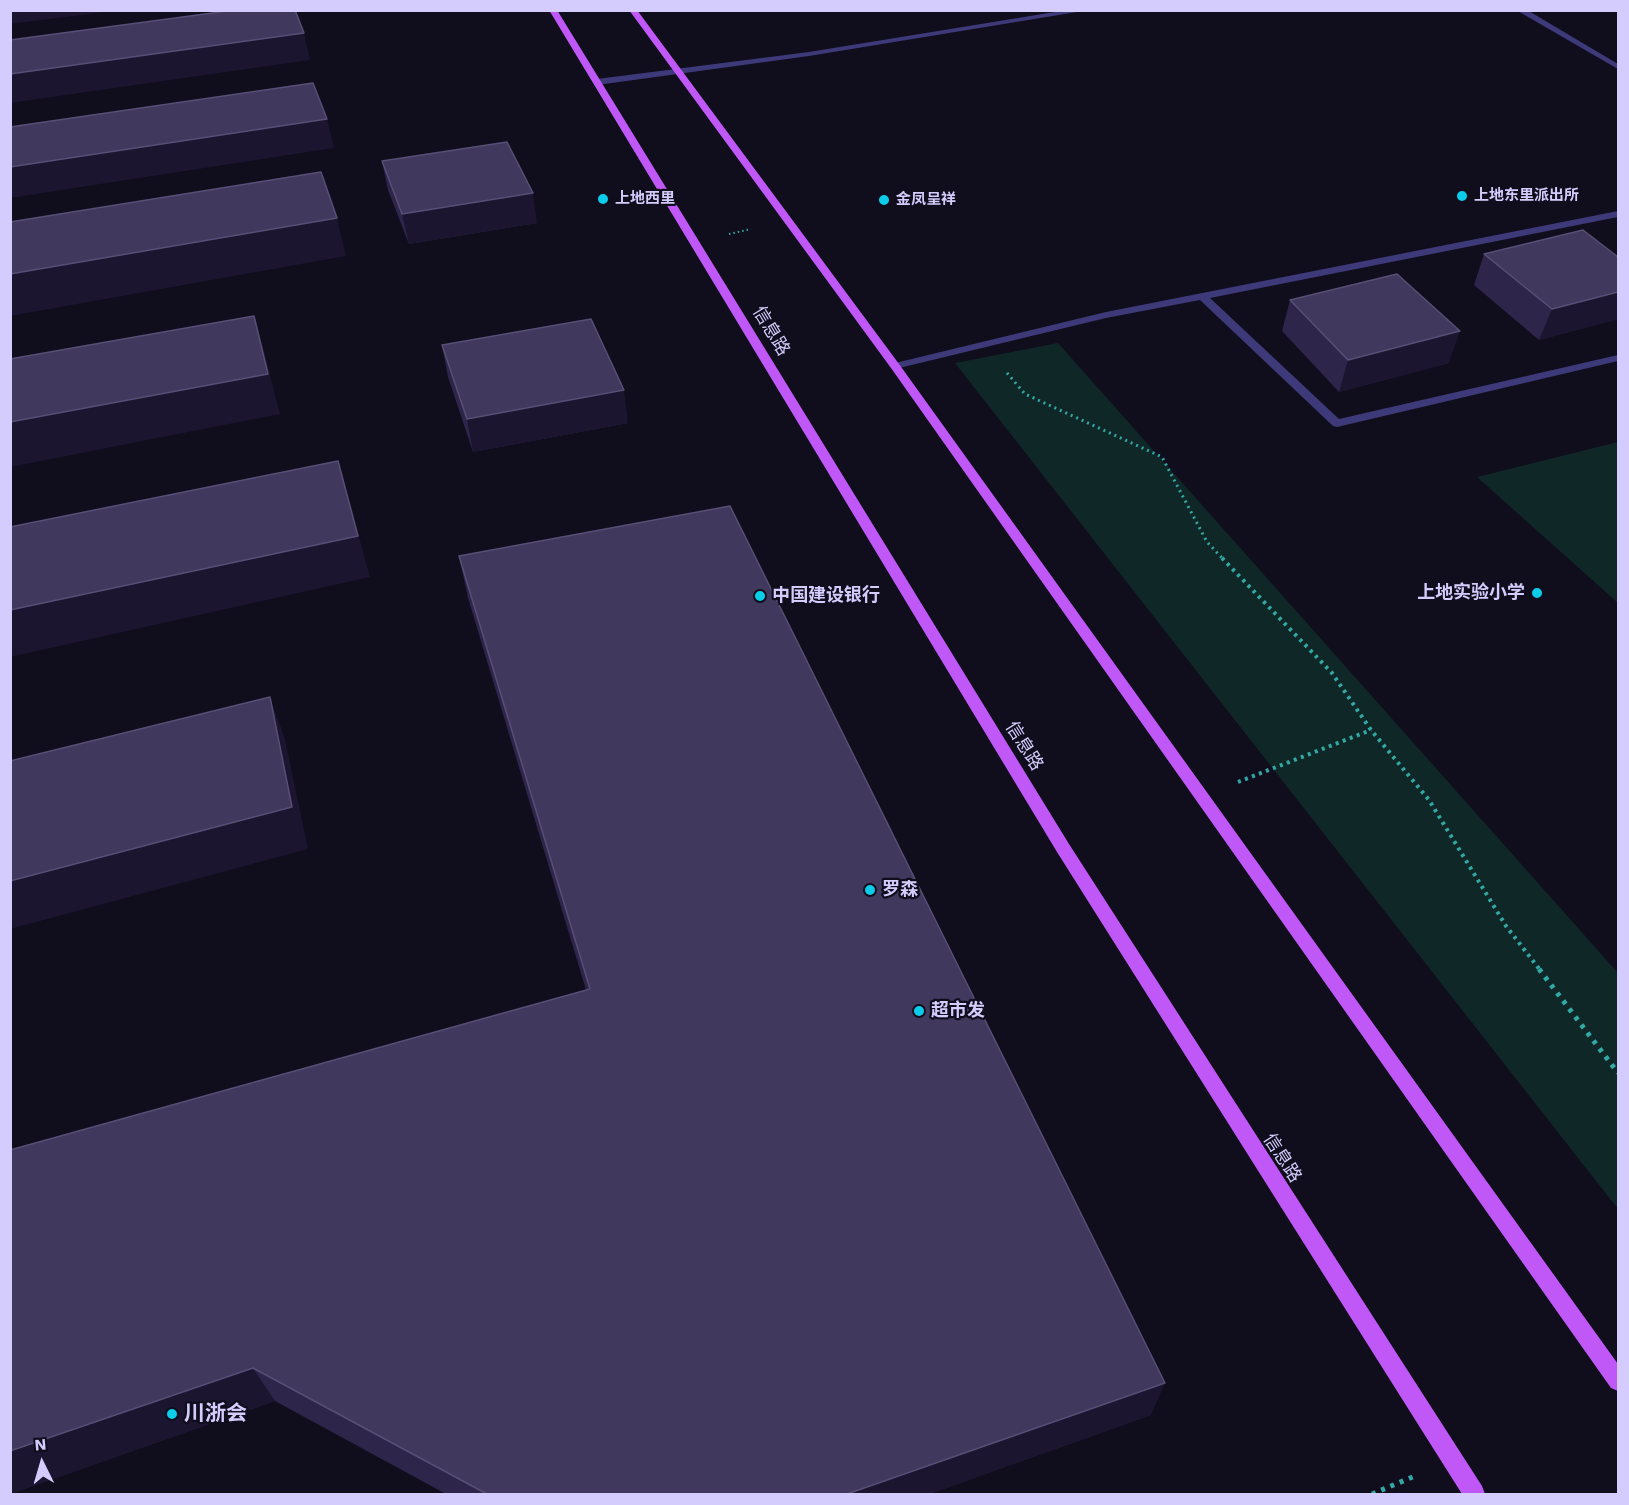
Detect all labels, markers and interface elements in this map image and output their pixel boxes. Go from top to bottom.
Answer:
place label: 上地东里派出所 [1474,187,1579,205]
marker: 上地东里派出所 [1455,189,1469,203]
place label: 上地西里 [615,190,675,208]
place label: 金凤呈祥 [896,191,956,209]
marker: 上地西里 [596,192,610,206]
marker: 金凤呈祥 [877,193,891,207]
street label: 信息路 [748,302,794,360]
place label: 上地实验小学 [1417,582,1525,604]
place label: 中国建设银行 [772,585,880,607]
marker: 上地实验小学 [1530,586,1544,600]
marker: 中国建设银行 [753,589,767,603]
street label: 信息路 [1001,717,1047,775]
place label: 罗森 [882,879,918,901]
marker: 罗森 [863,883,877,897]
place label: 超市发 [931,1000,985,1022]
marker: 超市发 [912,1004,926,1018]
street label: 信息路 [1258,1129,1306,1187]
place label: 川浙会 [184,1401,247,1427]
marker: 川浙会 [165,1407,179,1421]
north arrow [12,1433,72,1493]
text: N [34,1435,47,1455]

